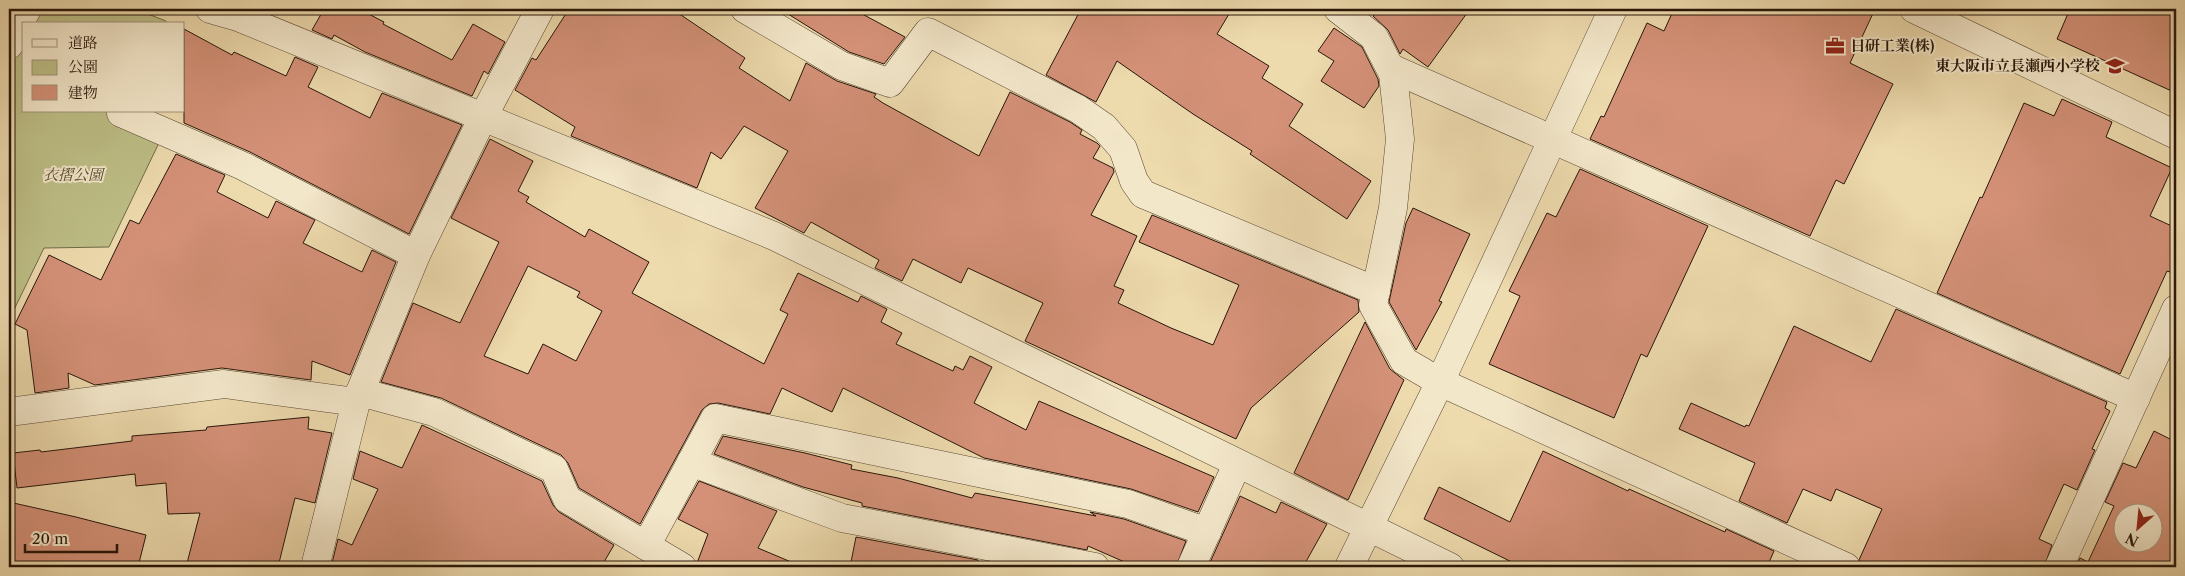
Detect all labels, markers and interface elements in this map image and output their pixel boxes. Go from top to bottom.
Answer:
legend [22,22,185,112]
text: 道路 [68,33,98,52]
office icon: 日研工業(株) [1824,35,1846,57]
place label: 日研工業(株) [1850,36,1935,55]
school or university icon: 東大阪市立長瀬西小学校 [2104,55,2126,77]
place label: 東大阪市立長瀬西小学校 [1935,56,2100,75]
text: 公園 [68,57,98,76]
text: 建物 [68,83,98,102]
park label: 衣摺公園 [43,165,106,184]
north arrow [2112,504,2162,554]
scale bar [25,521,118,553]
text: 20 m [32,529,68,548]
text: N [2123,529,2142,550]

